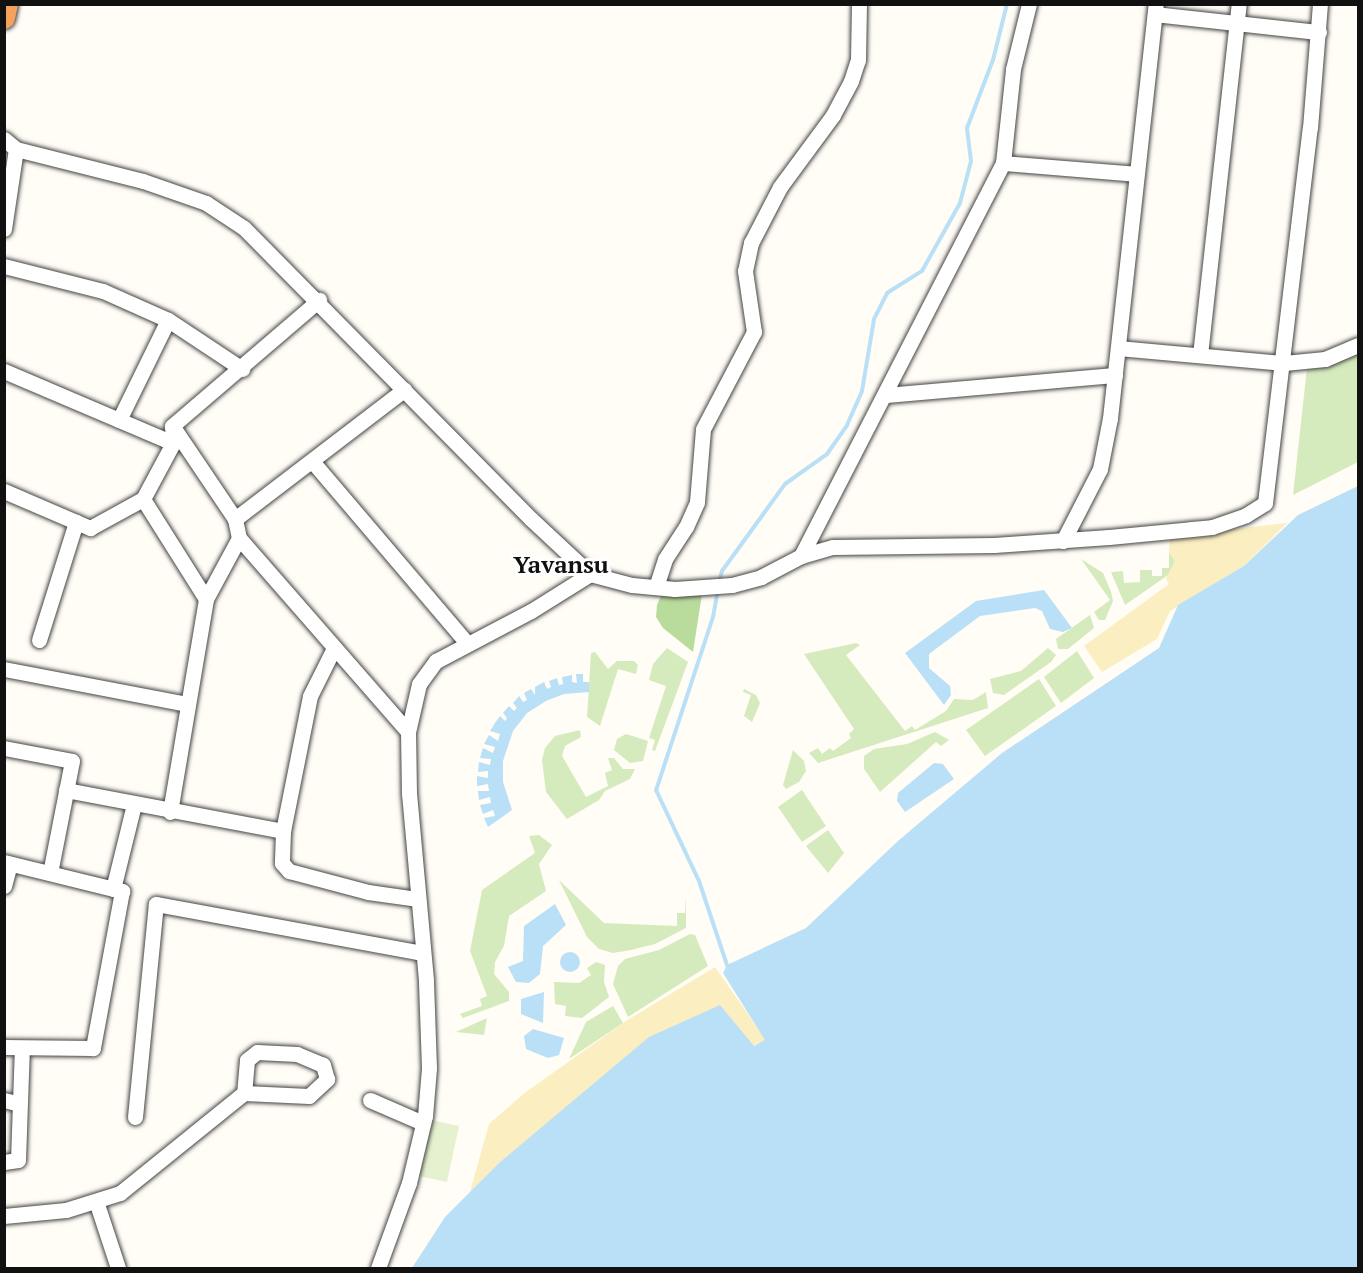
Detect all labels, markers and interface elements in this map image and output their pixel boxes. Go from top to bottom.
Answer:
district label: Yavansu [513,551,609,579]

